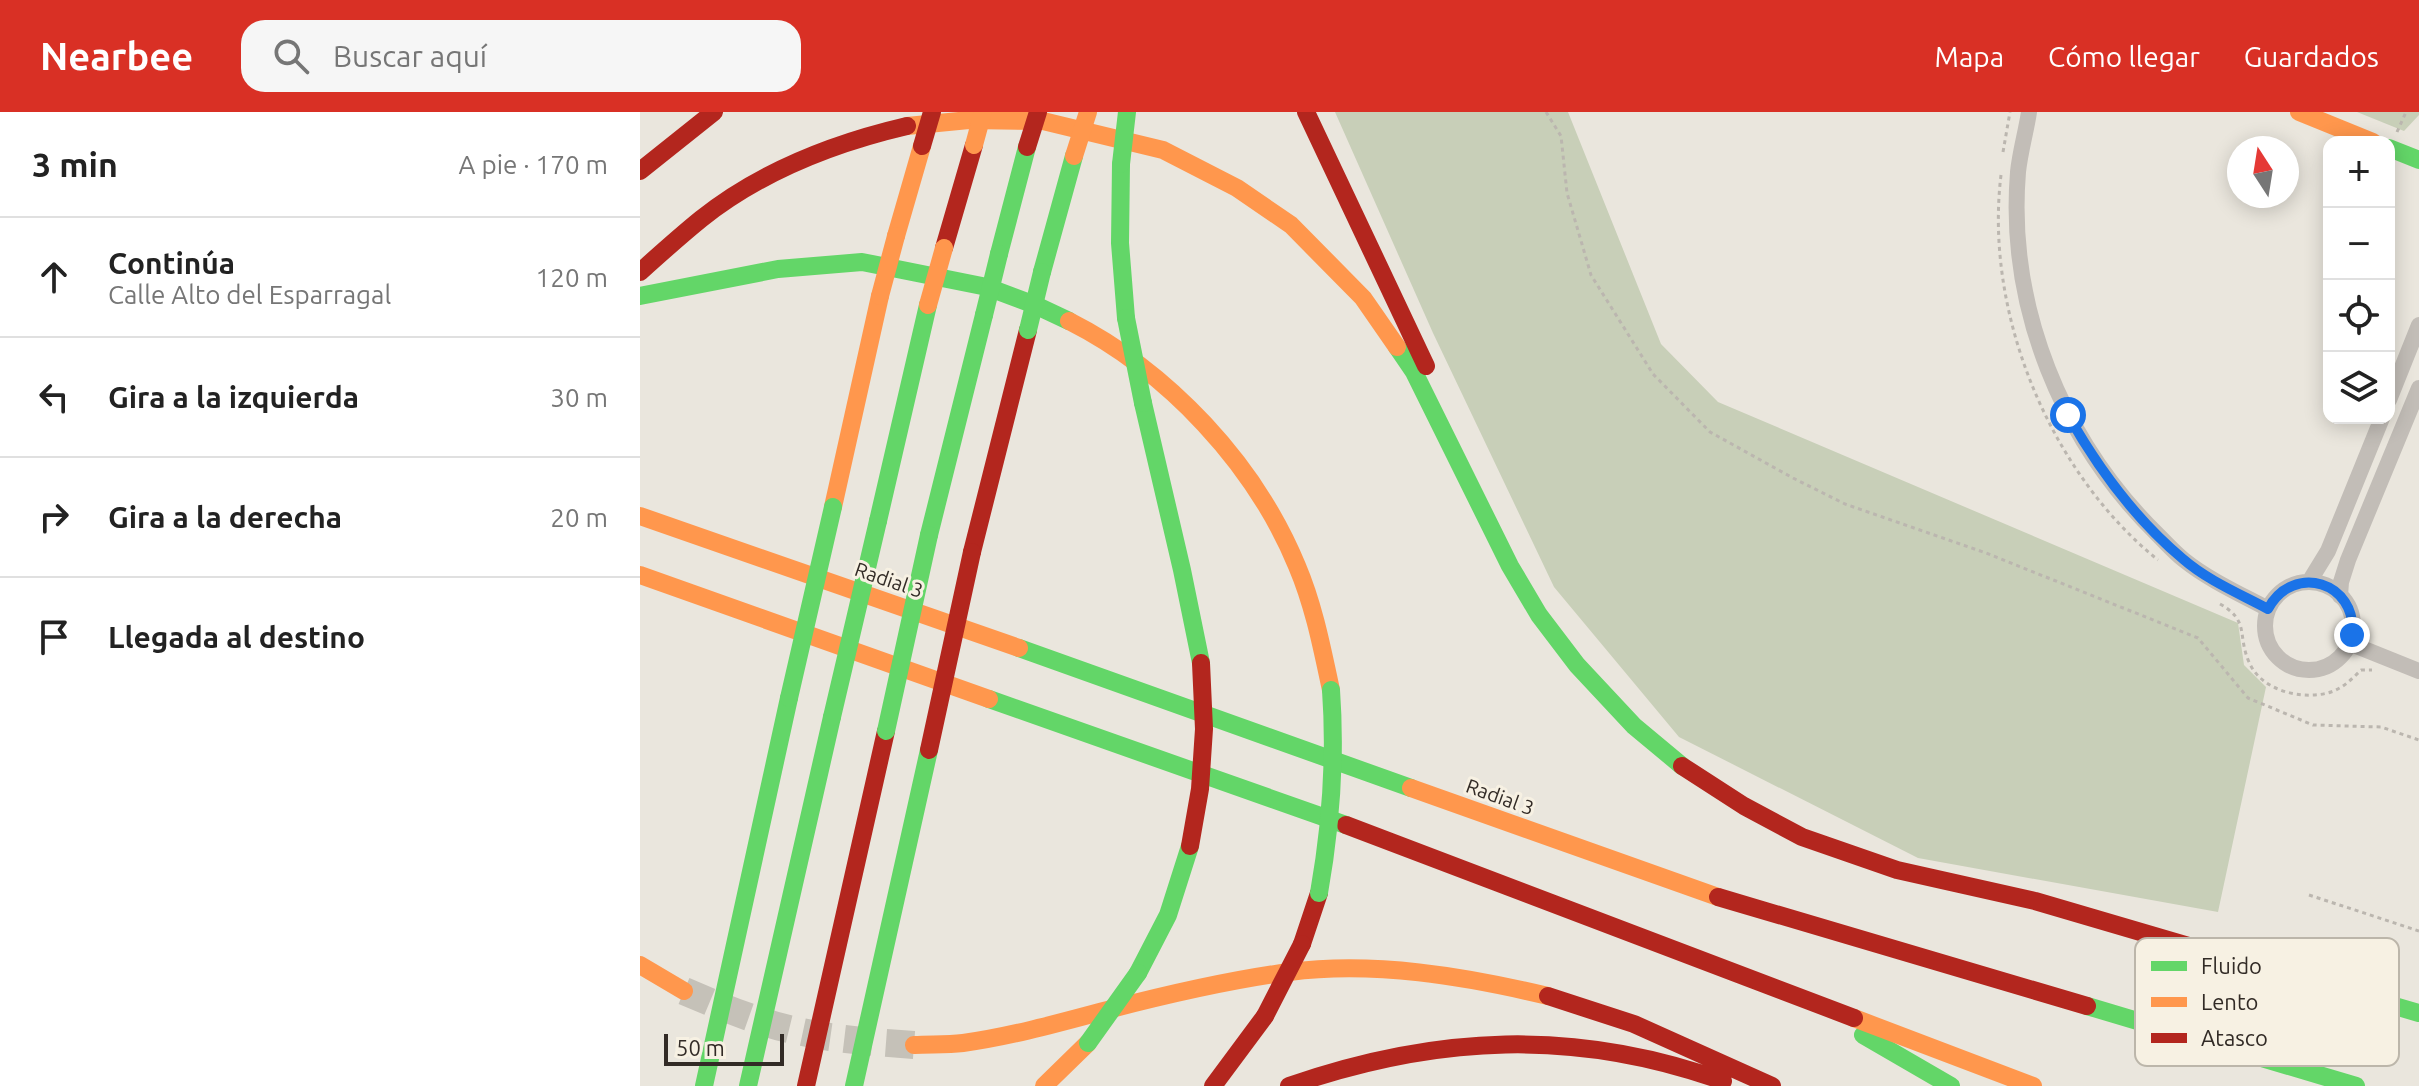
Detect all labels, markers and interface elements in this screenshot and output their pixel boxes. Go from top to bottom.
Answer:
search box [241,20,801,92]
icon: search [269,34,313,78]
text: Nearbee [40,35,193,77]
text: Buscar aquí [333,39,487,73]
text: Mapa [1935,41,2004,72]
text: Cómo llegar [2048,41,2200,72]
text: Guardados [2244,41,2379,72]
north arrow [2227,136,2299,208]
map controls [2323,136,2395,424]
button: + [2323,136,2395,208]
text: 3 min [32,145,118,183]
text: A pie · 170 m [459,150,608,179]
button: − [2323,208,2395,280]
text: Continúa [108,246,235,280]
icon: ahead [32,255,76,299]
text: 120 m [536,263,608,292]
text: Calle Alto del Esparragal [108,280,391,309]
button: locate [2323,280,2395,352]
button: layers [2323,352,2395,424]
icon: left [32,375,76,419]
text: Gira a la izquierda [108,380,359,414]
text: 30 m [550,383,608,412]
route start [2050,397,2086,433]
icon: right [32,495,76,539]
text: Gira a la derecha [108,500,342,534]
text: 20 m [550,503,608,532]
street label: Radial 3 [852,557,926,602]
icon: arrive [32,615,76,659]
route end [2334,617,2370,653]
text: Llegada al destino [108,620,365,654]
street label: Radial 3 [1463,774,1537,819]
legend [2135,938,2399,1066]
text: Fluido [2201,953,2262,978]
text: Lento [2201,989,2258,1014]
text: Atasco [2201,1025,2268,1050]
scale bar [664,1030,784,1066]
text: 50 m [676,1035,725,1060]

